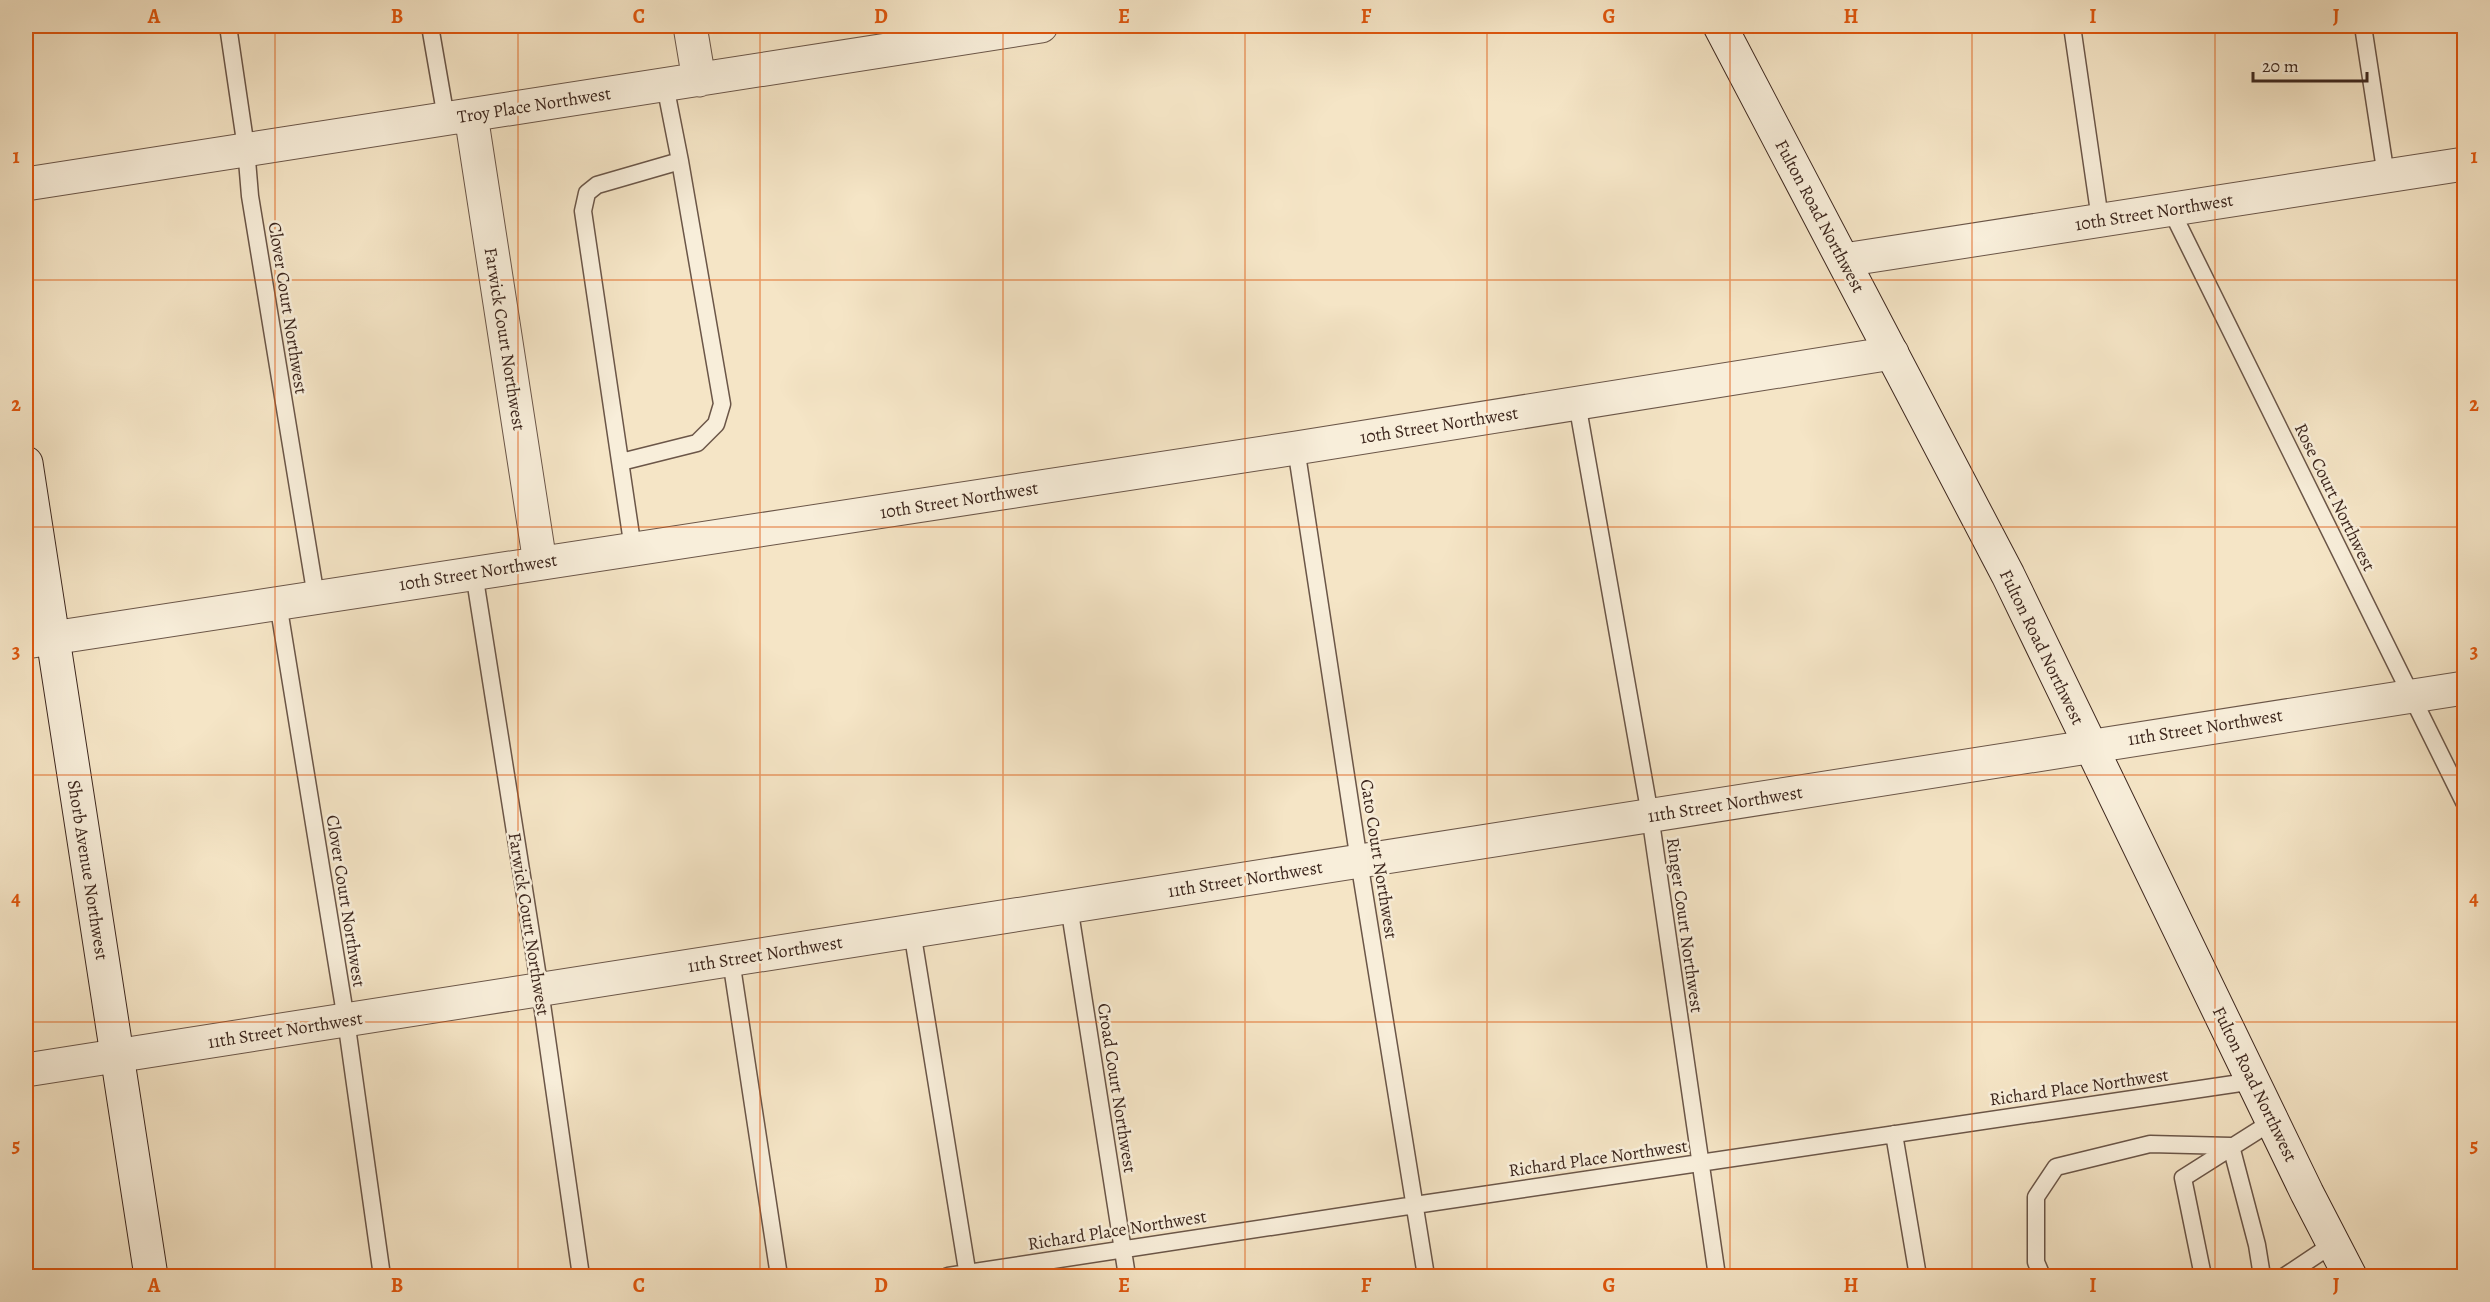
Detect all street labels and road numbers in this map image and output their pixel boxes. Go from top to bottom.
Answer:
street label: Troy Place Northwest [455,81,613,129]
street label: Fulton Road Northwest [1769,135,1871,297]
street label: 10th Street Northwest [2073,188,2235,236]
street label: Clover Court Northwest [263,220,313,396]
street label: Farwick Court Northwest [479,246,531,432]
street label: 10th Street Northwest [1358,401,1520,449]
street label: Rose Court Northwest [2289,419,2381,575]
street label: 10th Street Northwest [878,476,1040,524]
street label: 10th Street Northwest [397,548,559,596]
street label: Fulton Road Northwest [1994,565,2090,729]
street label: 11th Street Northwest [2126,703,2284,751]
street label: Cato Court Northwest [1355,777,1403,941]
street label: Shorb Avenue Northwest [62,778,114,962]
street label: 11th Street Northwest [1646,780,1804,828]
street label: Clover Court Northwest [321,813,371,989]
street label: Farwick Court Northwest [503,831,555,1017]
street label: Ringer Court Northwest [1661,836,1709,1014]
street label: 11th Street Northwest [1166,855,1324,903]
street label: 11th Street Northwest [686,930,844,978]
street label: Croad Court Northwest [1092,1001,1142,1175]
street label: Fulton Road Northwest [2207,1002,2303,1166]
street label: 11th Street Northwest [206,1006,364,1054]
street label: Richard Place Northwest [1988,1063,2170,1111]
street label: Richard Place Northwest [1507,1134,1689,1182]
street label: Richard Place Northwest [1026,1204,1208,1256]

